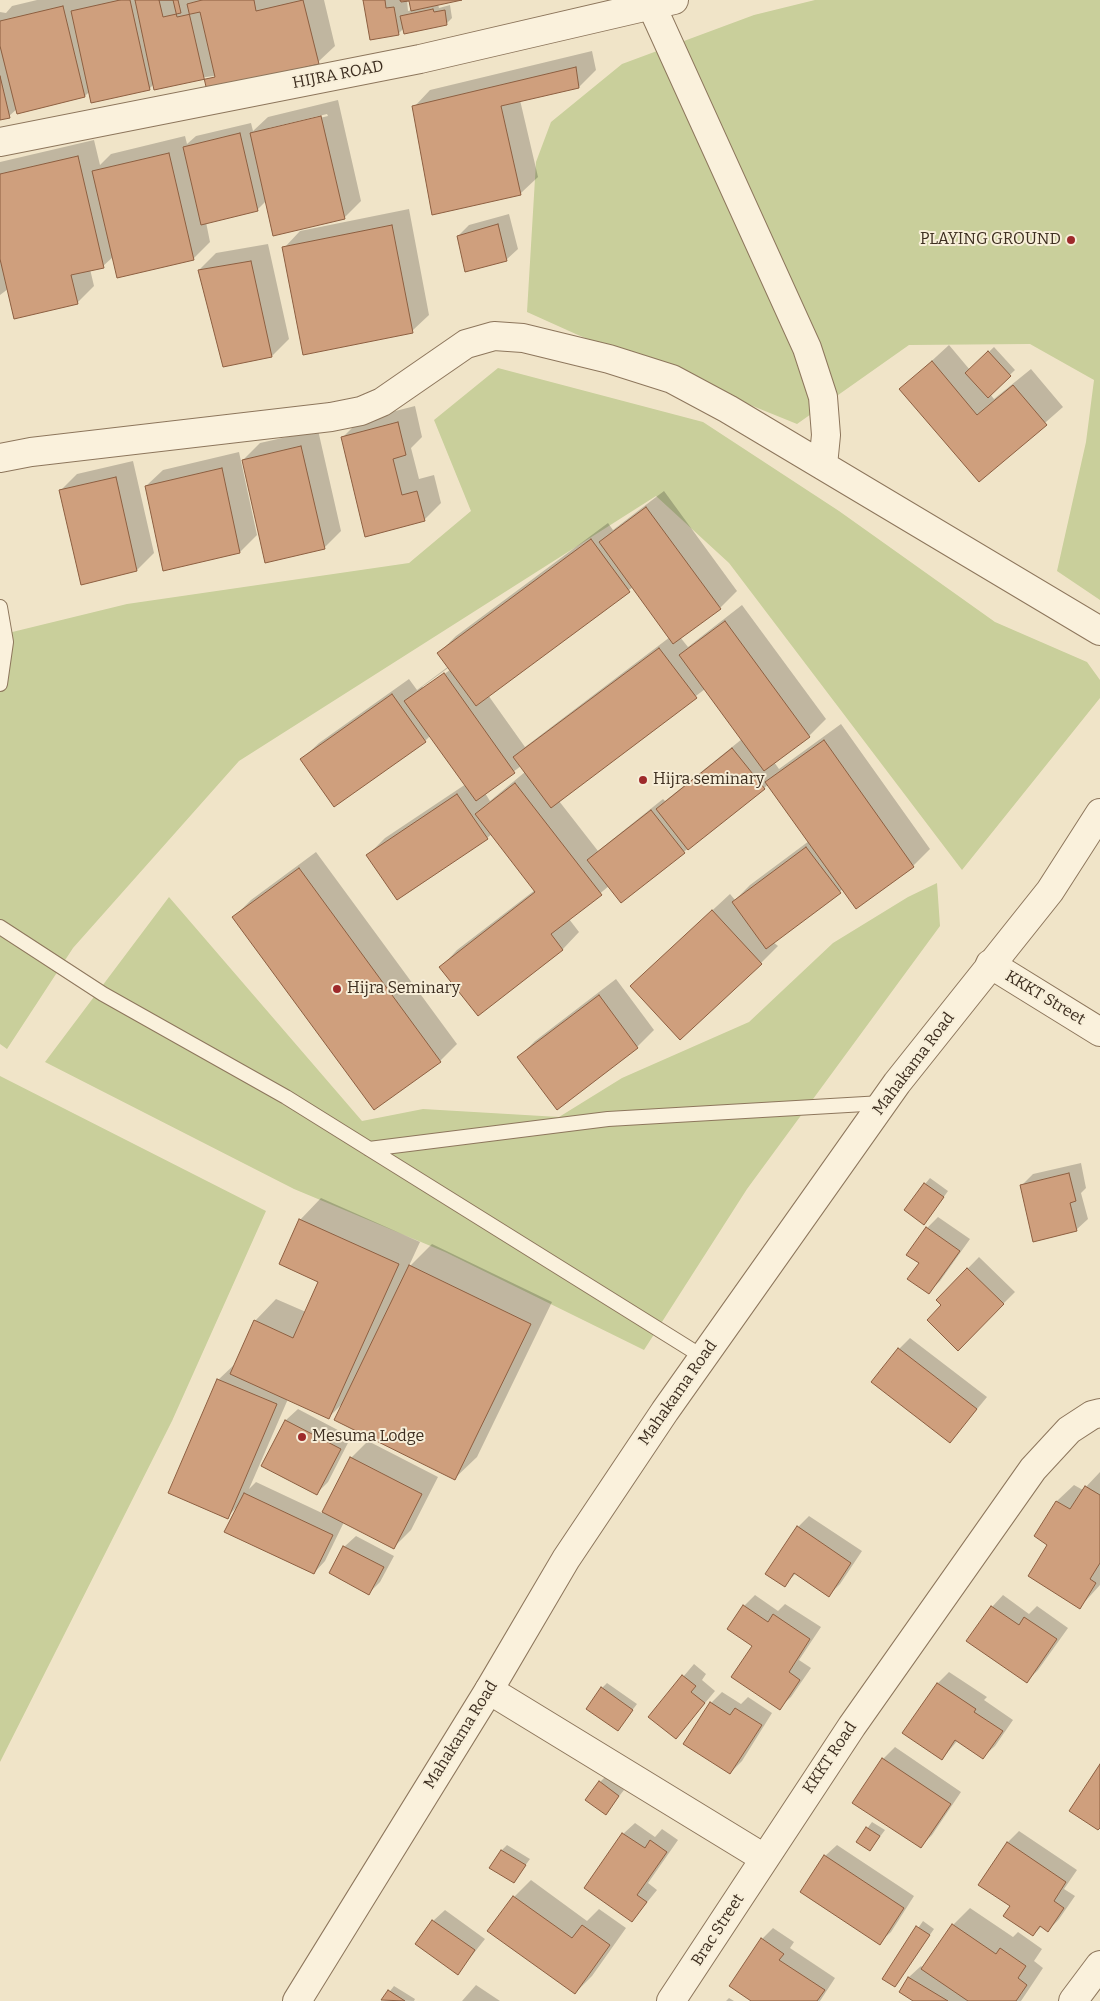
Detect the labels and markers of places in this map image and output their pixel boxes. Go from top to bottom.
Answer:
place label: PLAYING GROUND [920,230,1061,250]
marker: PLAYING GROUND [1065,234,1077,246]
place label: Hijra seminary [653,770,764,790]
marker: Hijra seminary [637,774,649,786]
place label: Hijra Seminary [347,979,460,999]
marker: Hijra Seminary [331,983,343,995]
place label: Mesuma Lodge [312,1427,424,1447]
marker: Mesuma Lodge [296,1431,308,1443]

